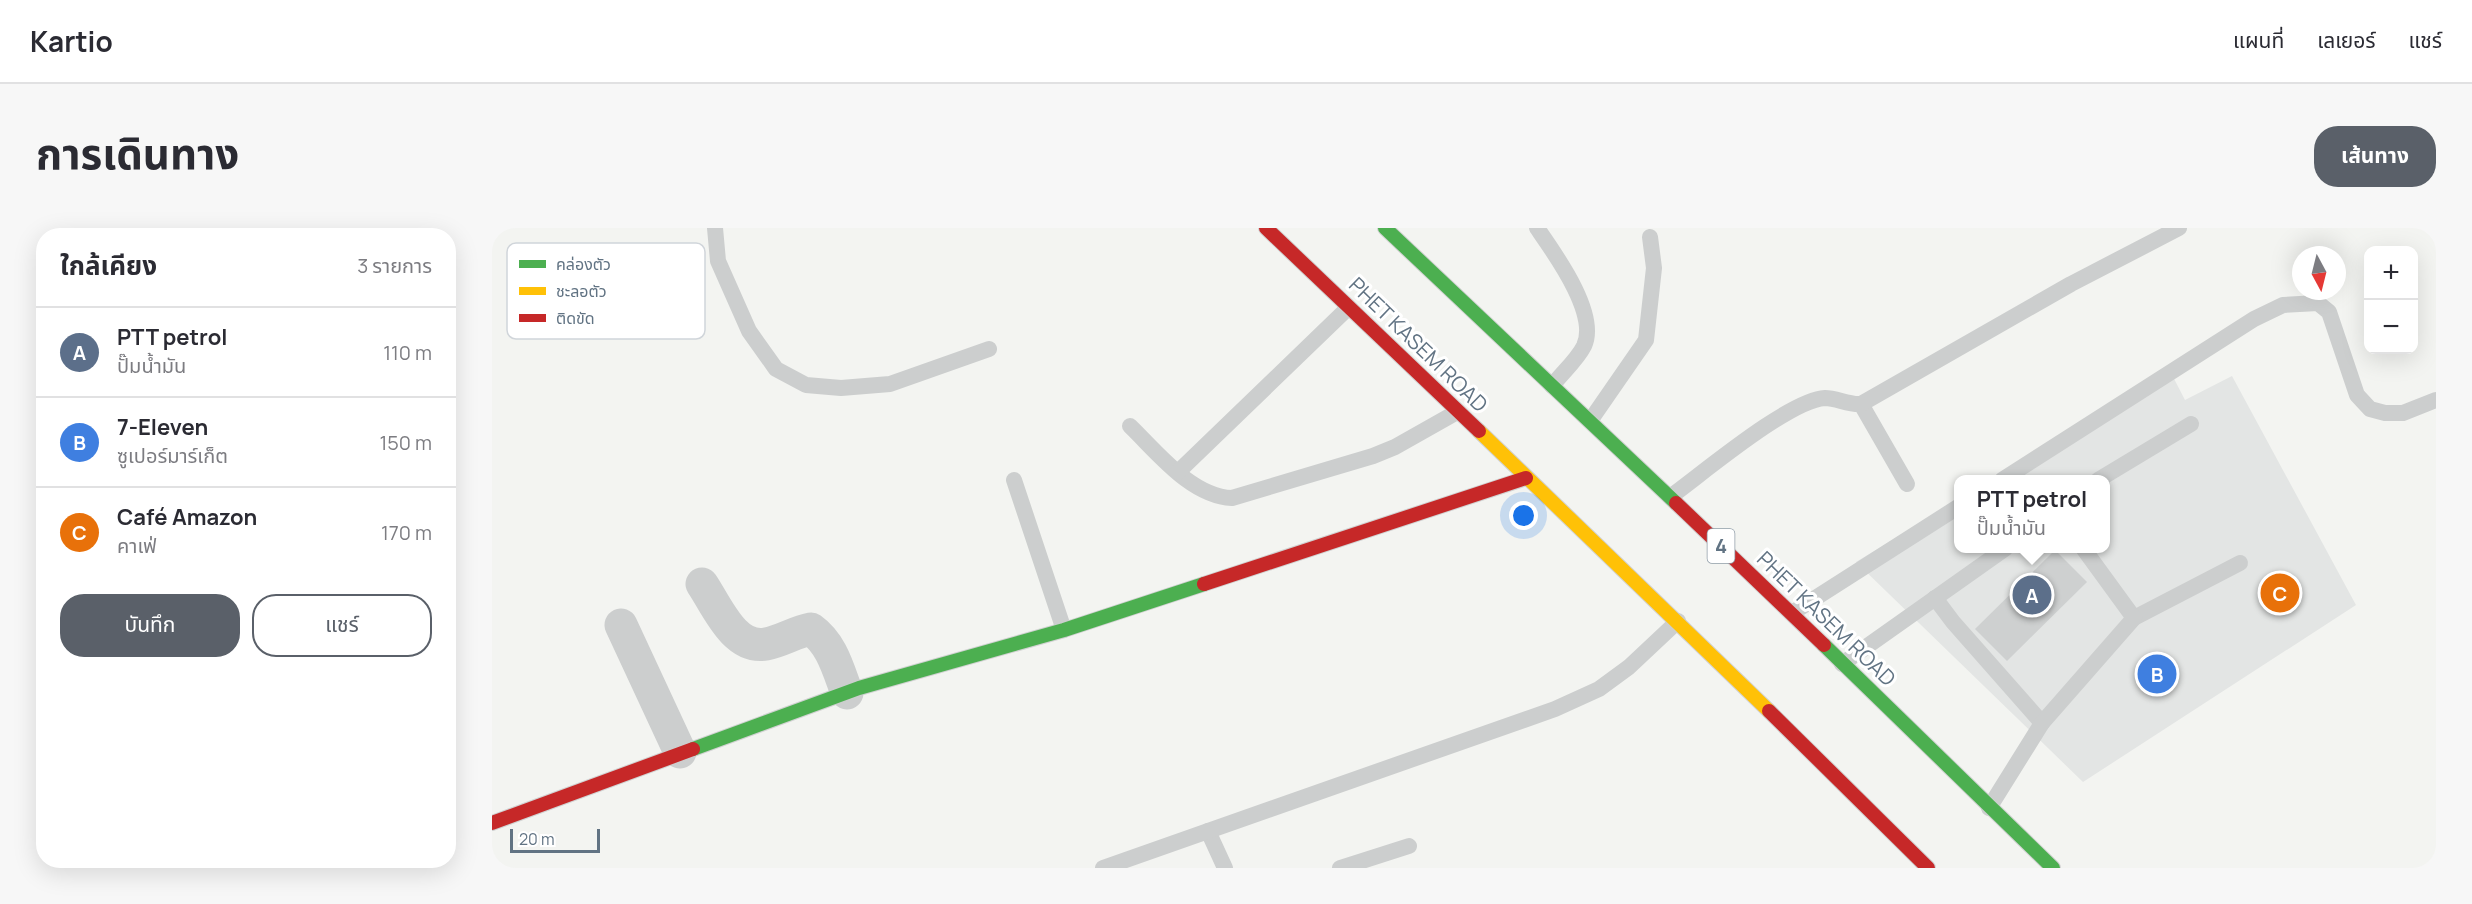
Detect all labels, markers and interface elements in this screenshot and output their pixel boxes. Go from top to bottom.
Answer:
text: Kartio [30,22,113,60]
text: แผนที่ [2233,26,2284,54]
text: เลเยอร์ [2317,26,2376,54]
text: แชร์ [2409,26,2442,54]
text: การเดินทาง [36,124,239,182]
button: เส้นทาง [2314,126,2436,187]
legend [507,243,705,339]
north arrow [2292,246,2346,300]
map controls [2364,246,2418,354]
button: + [2364,246,2418,300]
text: ใกล้เคียง [60,247,157,283]
text: 3 รายการ [357,252,432,279]
text: คล่องตัว [556,253,611,275]
street label: PHET KASEM ROAD [1343,271,1494,418]
text: ชะลอตัว [556,280,607,302]
button: − [2364,300,2418,354]
text: ติดขัด [556,307,595,329]
text: PTT petrol [117,322,227,352]
text: A [73,339,86,366]
text: 110 m [383,339,432,366]
text: ปั๊มน้ำมัน [117,352,186,379]
text: 7-Eleven [117,412,208,442]
text: B [73,429,86,456]
text: 150 m [379,429,432,456]
text: ซูเปอร์มาร์เก็ต [117,442,228,469]
popup [1954,475,2110,553]
text: PTT petrol [1977,484,2087,514]
your location [1509,501,1538,530]
text: Café Amazon [117,502,257,532]
text: ปั๊มน้ำมัน [1977,514,2046,541]
text: C [72,519,87,546]
text: 170 m [381,519,432,546]
road number: 4 [1708,529,1734,563]
text: คาเฟ่ [117,532,157,559]
street label: PHET KASEM ROAD [1751,545,1902,692]
pin: C [2260,570,2300,616]
pin: A [2012,572,2052,617]
button: บันทึก [60,594,240,657]
button: แชร์ [252,594,432,657]
pin: B [2138,652,2176,696]
scale bar [510,826,600,854]
text: 20 m [519,828,555,850]

